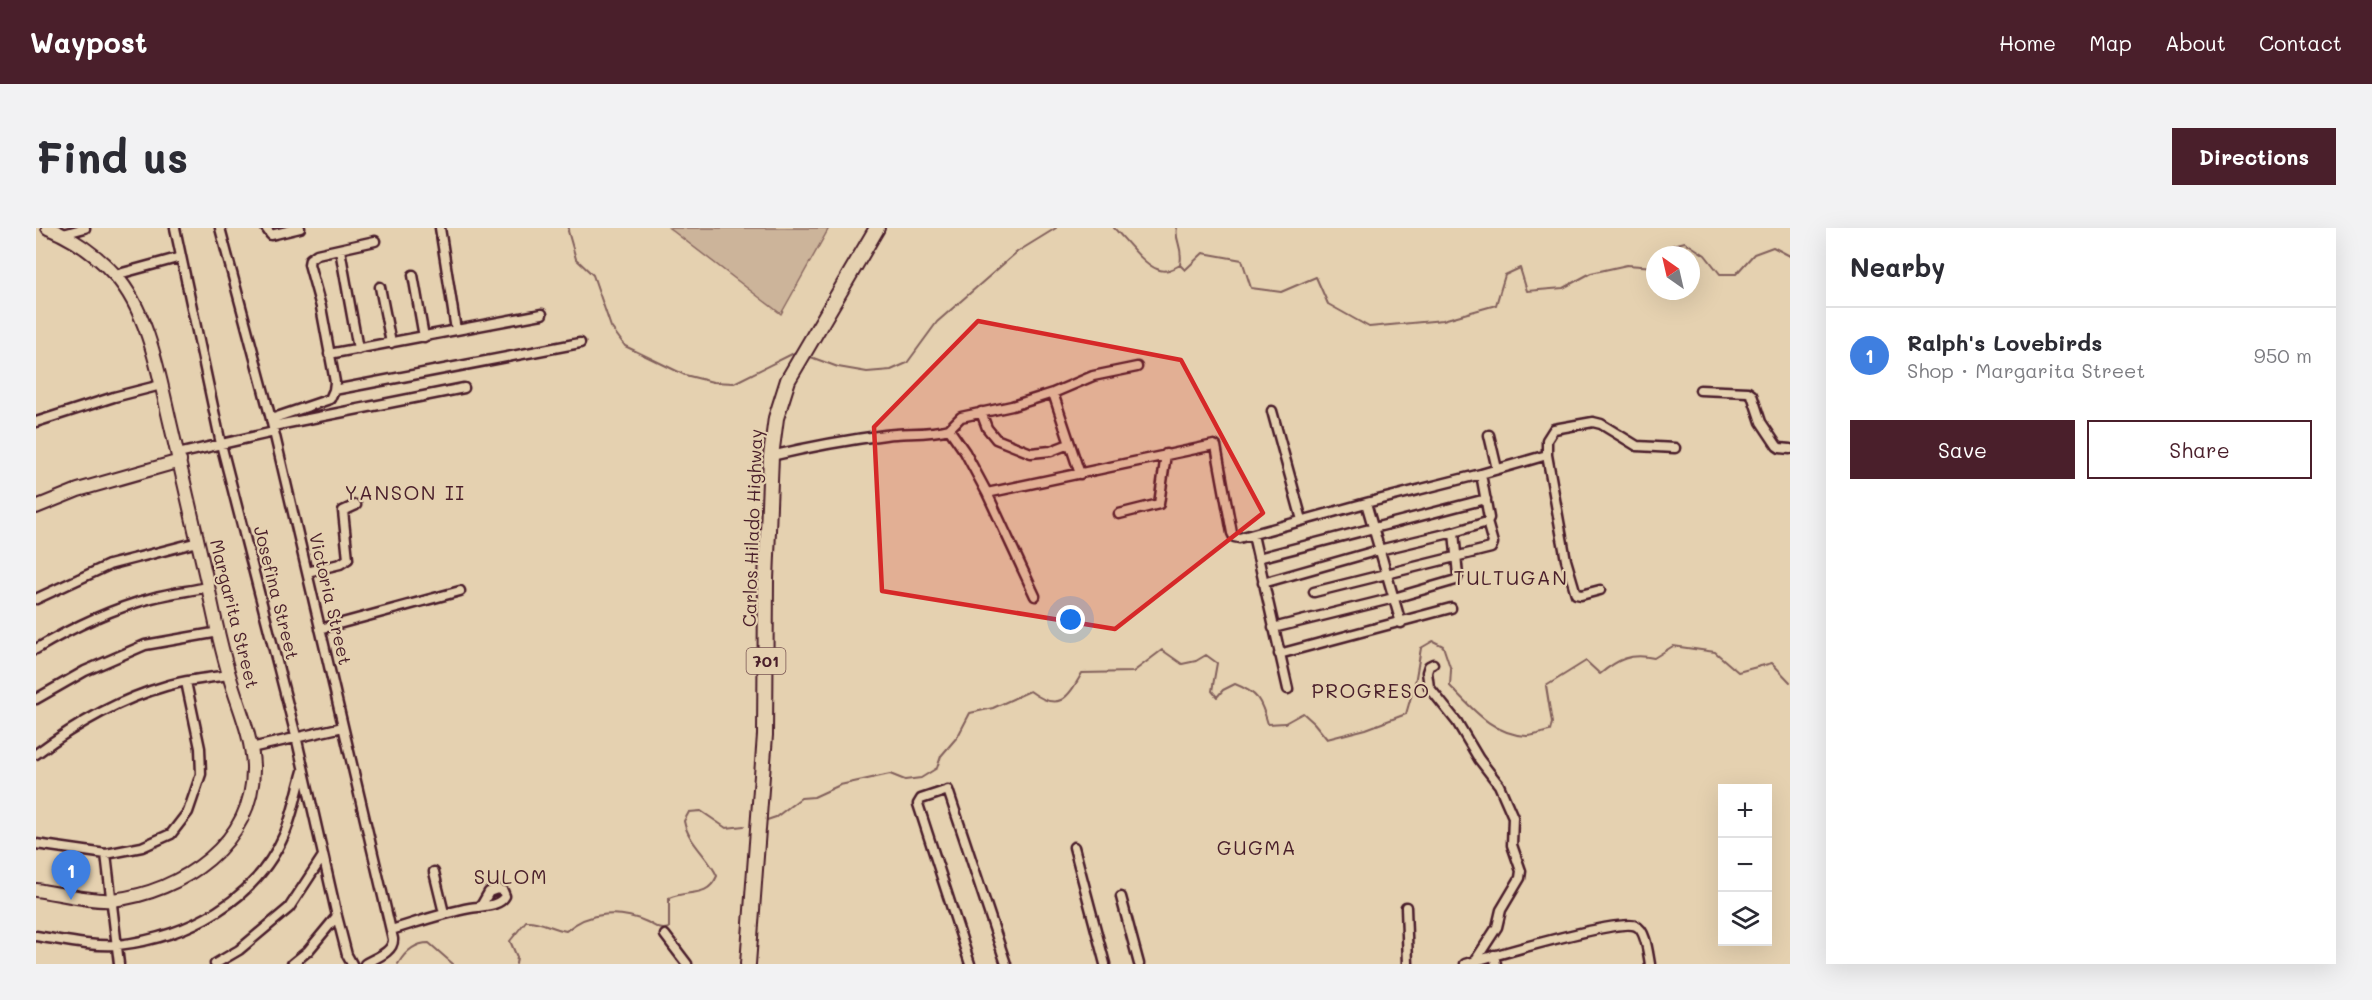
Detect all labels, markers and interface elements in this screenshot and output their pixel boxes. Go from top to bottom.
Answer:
text: Waypost [30,24,147,60]
text: Home [1999,29,2056,56]
text: Map [2089,29,2132,56]
text: About [2165,29,2226,56]
text: Contact [2259,29,2342,56]
button: Directions [2172,128,2336,185]
text: Find us [36,129,188,184]
north arrow [1646,246,1700,300]
text: Nearby [1850,250,1945,284]
text: Ralph's Lovebirds [1907,328,2102,357]
text: 1 [1865,342,1874,368]
text: 950 m [2254,342,2312,368]
text: Shop · Margarita Street [1907,357,2145,383]
button: Save [1850,420,2075,479]
button: Share [2087,420,2312,479]
street label: Carlos Hilado Highway [737,428,767,627]
district label: YANSON II [345,479,465,505]
street label: Josefina Street [249,523,305,662]
street label: Victoria Street [304,530,358,667]
street label: Margarita Street [205,537,265,691]
district label: TULTUGAN [1454,564,1568,590]
your location [1056,605,1085,634]
road number: 701 [746,648,786,674]
district label: PROGRESO [1311,677,1431,703]
map controls [1718,784,1772,946]
button: + [1718,784,1772,838]
district label: GUGMA [1217,834,1297,860]
button: − [1718,838,1772,892]
pin: 1 [51,850,90,900]
district label: SULOM [474,863,548,889]
button: layers [1718,892,1772,946]

